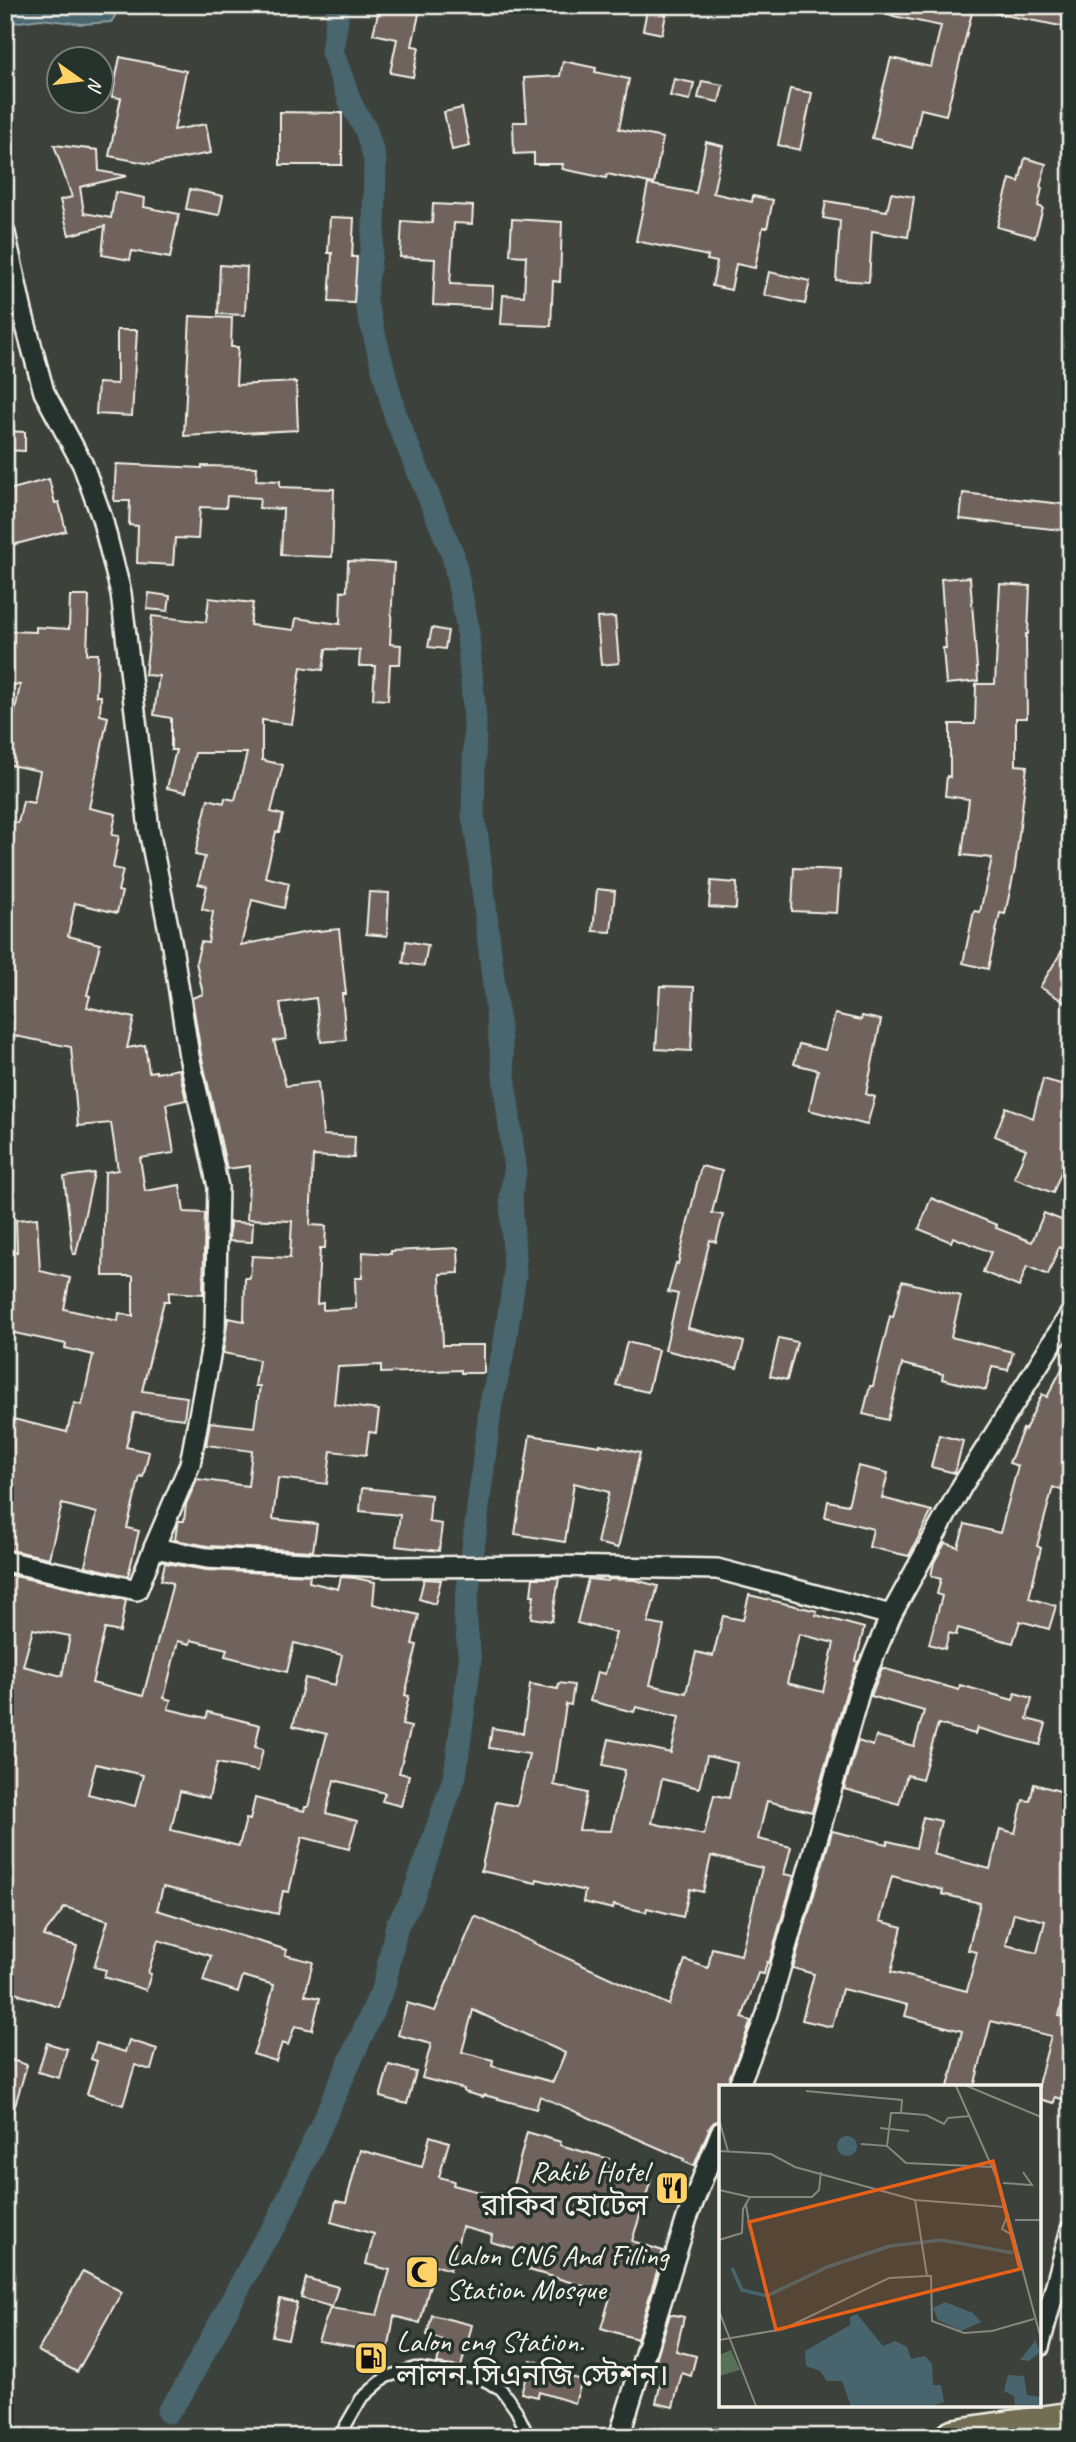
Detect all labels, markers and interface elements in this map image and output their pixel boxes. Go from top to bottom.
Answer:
north arrow [46,46,116,116]
text: N [82,75,109,96]
inset map [719,2085,1041,2407]
place label: Rakib Hotel রাকিব হোটেল [480,2152,653,2224]
restaurant icon: Rakib Hotel রাকিব হোটেল [653,2169,691,2207]
place label: Lalon CNG And Filling Station Mosque [446,2236,671,2308]
mosque icon: Lalon CNG And Filling Station Mosque [403,2253,441,2291]
place label: Lalon cng Station. লালন সিএনজি স্টেশন। [395,2322,669,2394]
fuel station icon: Lalon cng Station. লালন সিএনজি স্টেশন। [352,2339,390,2377]

